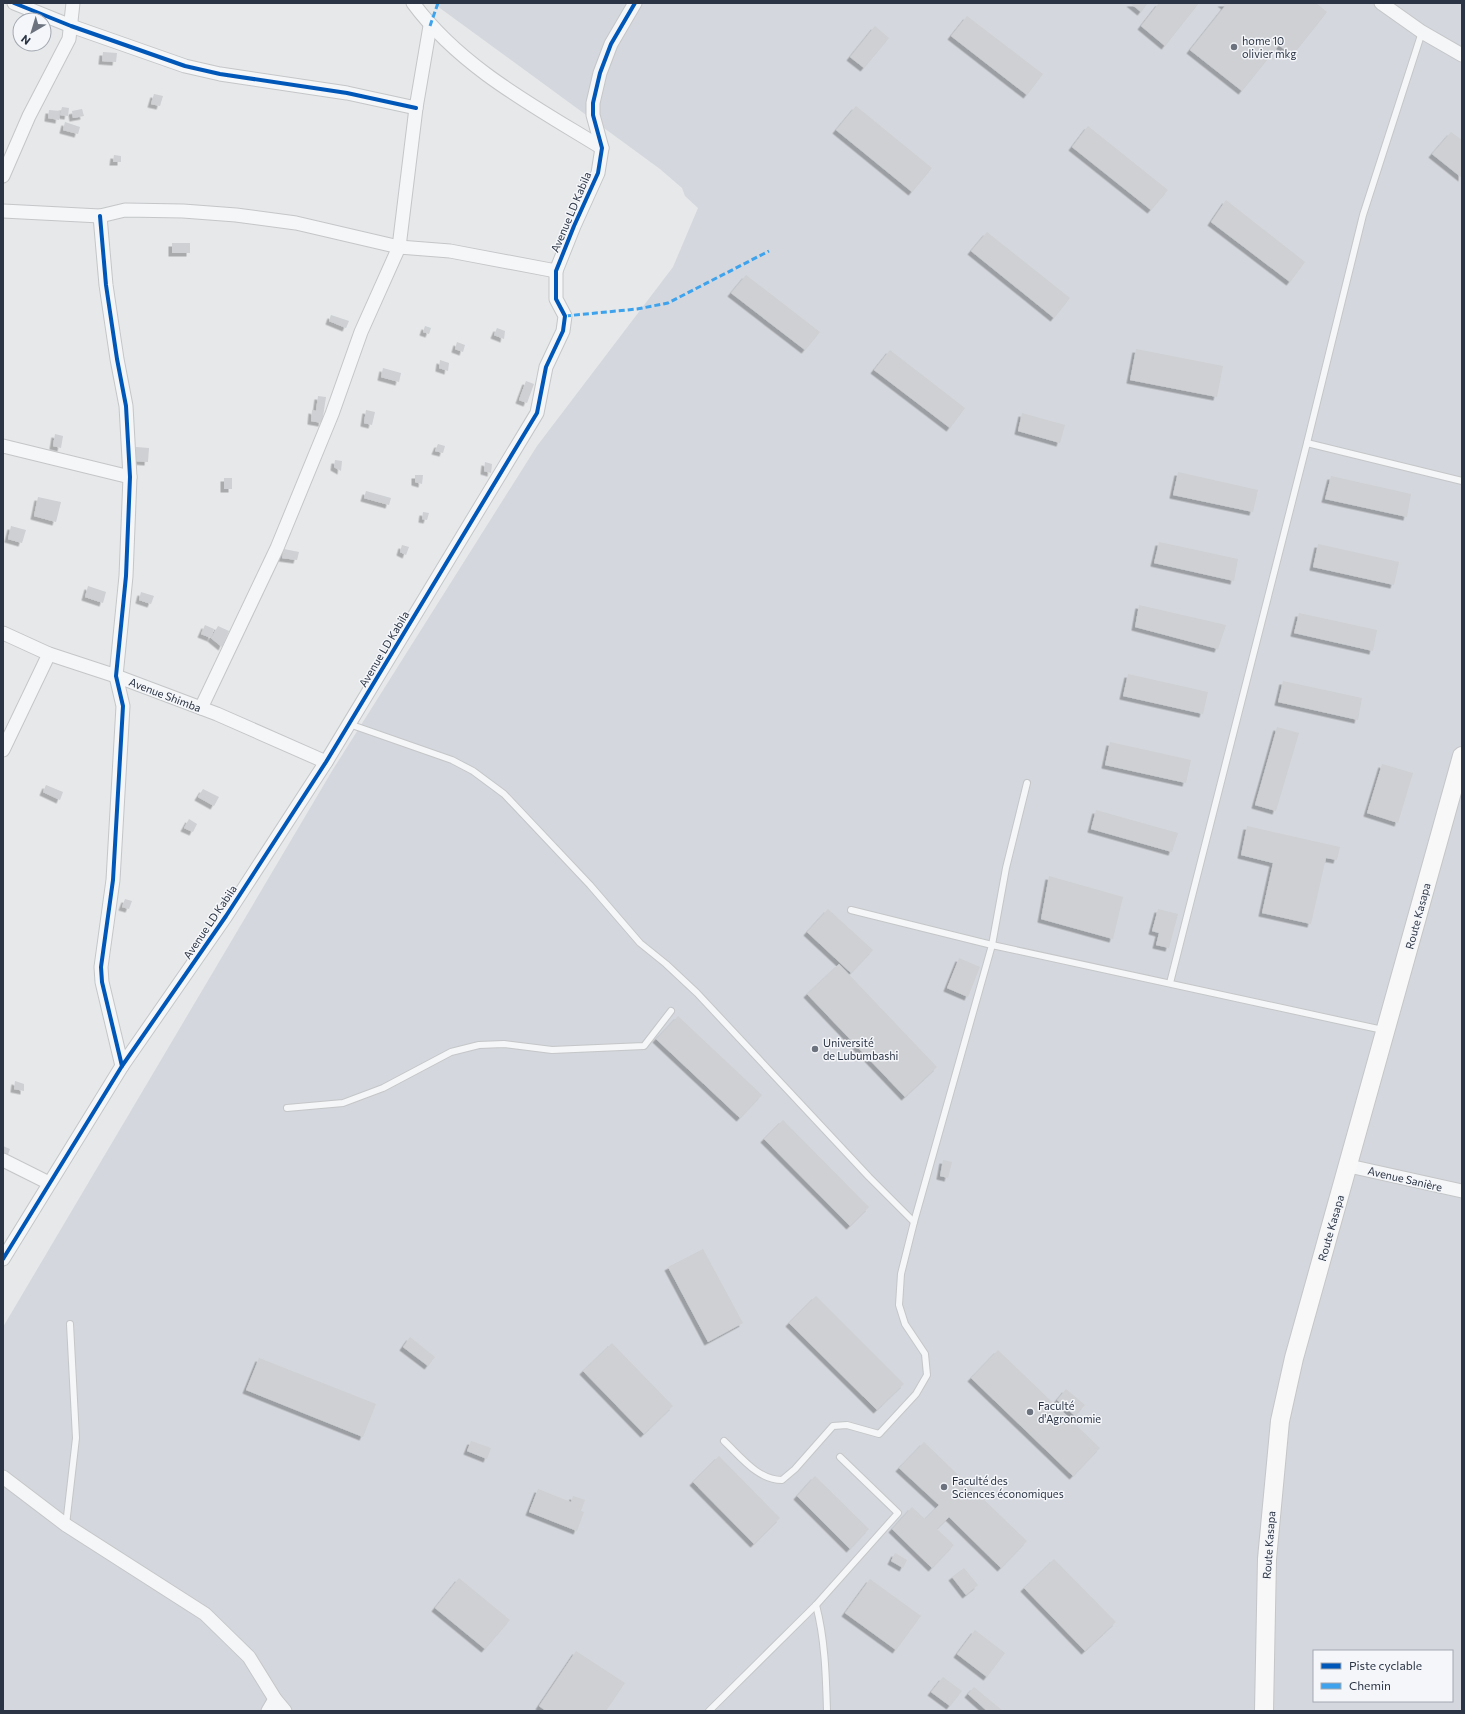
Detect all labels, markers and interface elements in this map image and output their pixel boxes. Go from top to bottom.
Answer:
north arrow [12,12,52,52]
text: N [18,33,33,48]
place label: home 10 olivier mkg [1242,34,1297,60]
marker: home 10 olivier mkg [1229,42,1239,52]
street label: Avenue LD Kabila [548,170,593,254]
street label: Avenue LD Kabila [356,608,411,689]
street label: Avenue Shimba [127,675,203,714]
street label: Route Kasapa [1402,881,1433,951]
street label: Avenue LD Kabila [180,882,239,961]
place label: Université de Lubumbashi [823,1036,899,1062]
marker: Université de Lubumbashi [810,1044,820,1054]
street label: Avenue Sanière [1367,1164,1444,1193]
street label: Route Kasapa [1315,1193,1346,1262]
place label: Faculté d'Agronomie [1038,1399,1101,1425]
marker: Faculté d'Agronomie [1025,1407,1035,1417]
place label: Faculté des Sciences économiques [952,1474,1064,1500]
marker: Faculté des Sciences économiques [939,1482,949,1492]
street label: Route Kasapa [1260,1510,1277,1579]
legend [1313,1650,1453,1702]
text: Piste cyclable [1349,1658,1422,1672]
text: Chemin [1349,1678,1391,1692]

